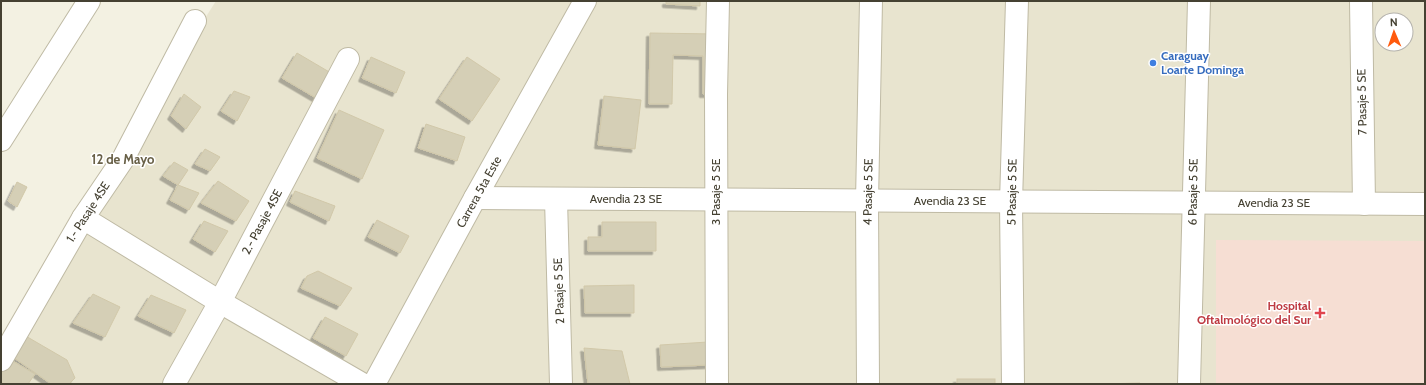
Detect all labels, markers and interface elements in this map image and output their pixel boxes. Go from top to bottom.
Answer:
north arrow [1374,12,1414,52]
text: N [1390,15,1398,29]
place label: Caraguay Loarte Dominga [1161,48,1244,77]
marker: Caraguay Loarte Dominga [1148,58,1158,68]
street label: 7 Pasaje 5 SE [1353,68,1370,135]
district label: 12 de Mayo [92,151,155,167]
street label: Carrera 5ta Este [453,153,504,230]
street label: 3 Pasaje 5 SE [708,158,723,225]
street label: 4 Pasaje 5 SE [859,158,876,226]
street label: 5 Pasaje 5 SE [1003,158,1020,225]
street label: 6 Pasaje 5 SE [1184,158,1201,226]
street label: 1.- Pasaje 4SE [62,178,113,245]
street label: 2.- Pasaje 4SE [238,186,285,257]
street label: Avendia 23 SE [590,191,663,206]
street label: Avendia 23 SE [914,193,987,208]
street label: Avendia 23 SE [1238,195,1311,210]
street label: 2 Pasaje 5 SE [550,257,567,324]
place label: Hospital Oftalmológico del Sur [1197,298,1311,327]
marker: Hospital Oftalmológico del Sur [1314,307,1326,319]

